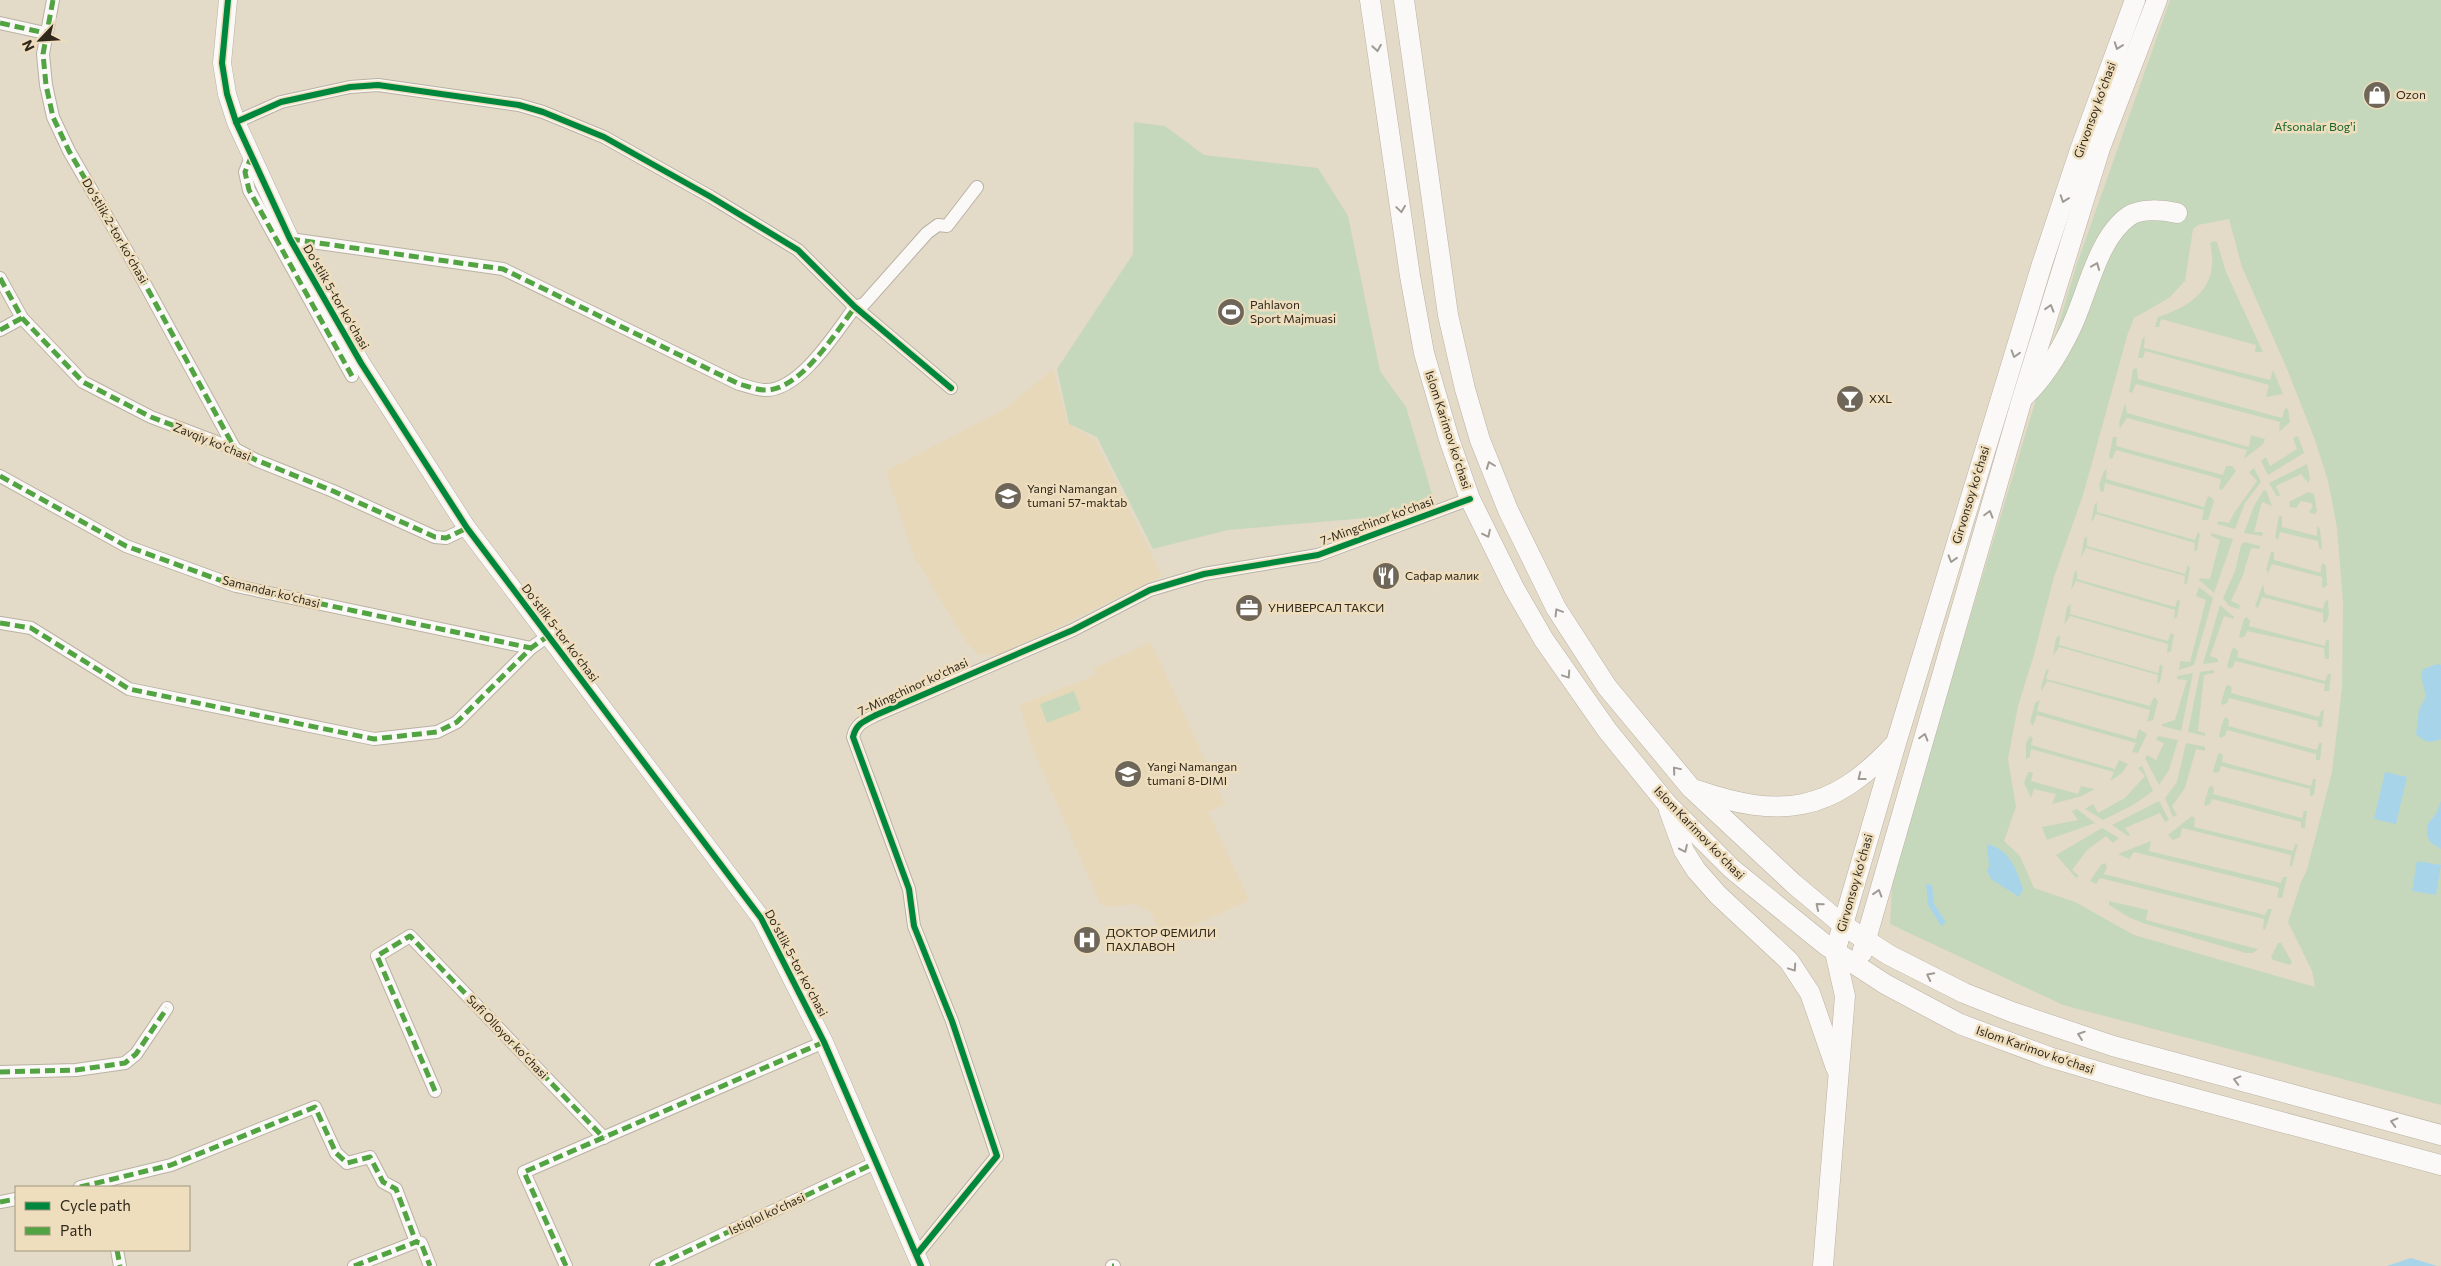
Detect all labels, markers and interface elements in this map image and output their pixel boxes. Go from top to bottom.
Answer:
north arrow [15,15,65,65]
text: N [18,37,38,54]
one-way arrow [2114,41,2124,50]
one-way arrow [1372,44,1382,53]
street label: Girvonsoy koʻchasi [2070,60,2118,160]
shop icon: Ozon [2362,80,2392,110]
place label: Ozon [2396,87,2426,101]
park label: Afsonalar Bog'i [2274,119,2356,133]
street label: Doʻstlik 2-tor koʻchasi [80,176,152,285]
one-way arrow [2060,194,2070,203]
one-way arrow [1395,205,1406,213]
street label: Doʻstlik 5-tor koʻchasi [301,242,373,351]
one-way arrow [2090,263,2100,271]
sports icon: Pahlavon Sport Majmuasi [1216,297,1246,327]
place label: Pahlavon Sport Majmuasi [1250,297,1336,325]
one-way arrow [2044,304,2054,312]
one-way arrow [2010,349,2020,357]
street label: Islom Karimov koʻchasi [1423,369,1475,491]
bar icon: XXL [1835,384,1865,414]
place label: XXL [1869,391,1892,405]
street label: Zavqiy koʻchasi [171,419,253,463]
street label: Girvonsoy koʻchasi [1949,444,1992,545]
one-way arrow [1486,461,1496,470]
school or university icon: Yangi Namangan tumani 57-maktab [993,481,1023,511]
place label: Yangi Namangan tumani 57-maktab [1027,481,1127,509]
street label: 7-Mingchinor ko'chasi [1318,493,1435,547]
one-way arrow [1983,510,1993,518]
one-way arrow [1481,528,1491,537]
one-way arrow [1947,555,1957,563]
restaurant icon: Сафар малик [1371,561,1401,591]
place label: Сафар малик [1405,568,1480,582]
street label: Samandar ko‘chasi [221,572,322,610]
street label: Doʻstlik 5-tor koʻchasi [519,581,602,684]
office icon: УНИВЕРСАЛ ТАКСИ [1234,593,1264,623]
place label: УНИВЕРСАЛ ТАКСИ [1268,600,1384,614]
one-way arrow [1555,608,1565,617]
street label: 7-Mingchinor ko'chasi [855,654,970,718]
one-way arrow [1561,669,1571,678]
one-way arrow [1918,733,1929,741]
school or university icon: Yangi Namangan tumani 8-DIMI [1113,759,1143,789]
place label: Yangi Namangan tumani 8-DIMI [1147,759,1237,787]
one-way arrow [1673,767,1682,776]
one-way arrow [1858,771,1867,779]
street label: Islom Karimov koʻchasi [1652,783,1748,882]
street label: Girvonsoy koʻchasi [1833,832,1875,933]
one-way arrow [1678,844,1688,853]
one-way arrow [1873,889,1883,898]
one-way arrow [1816,903,1825,911]
street label: Doʻstlik 5-tor koʻchasi [763,907,831,1018]
hospital icon: ДОКТОР ФЕМИЛИ ПАХЛАВОН [1072,925,1102,955]
place label: ДОКТОР ФЕМИЛИ ПАХЛАВОН [1106,925,1216,953]
one-way arrow [1787,962,1796,972]
one-way arrow [1926,971,1935,982]
street label: Sufi Olloyor koʻchasi [464,992,551,1081]
street label: Islom Karimov koʻchasi [1975,1022,2096,1076]
one-way arrow [2077,1031,2086,1041]
one-way arrow [2234,1075,2242,1085]
one-way arrow [2390,1118,2399,1128]
legend [15,1186,190,1251]
street label: Istiqlol ko‘chasi [726,1189,807,1237]
text: Cycle path [60,1196,131,1214]
text: Path [60,1221,92,1239]

